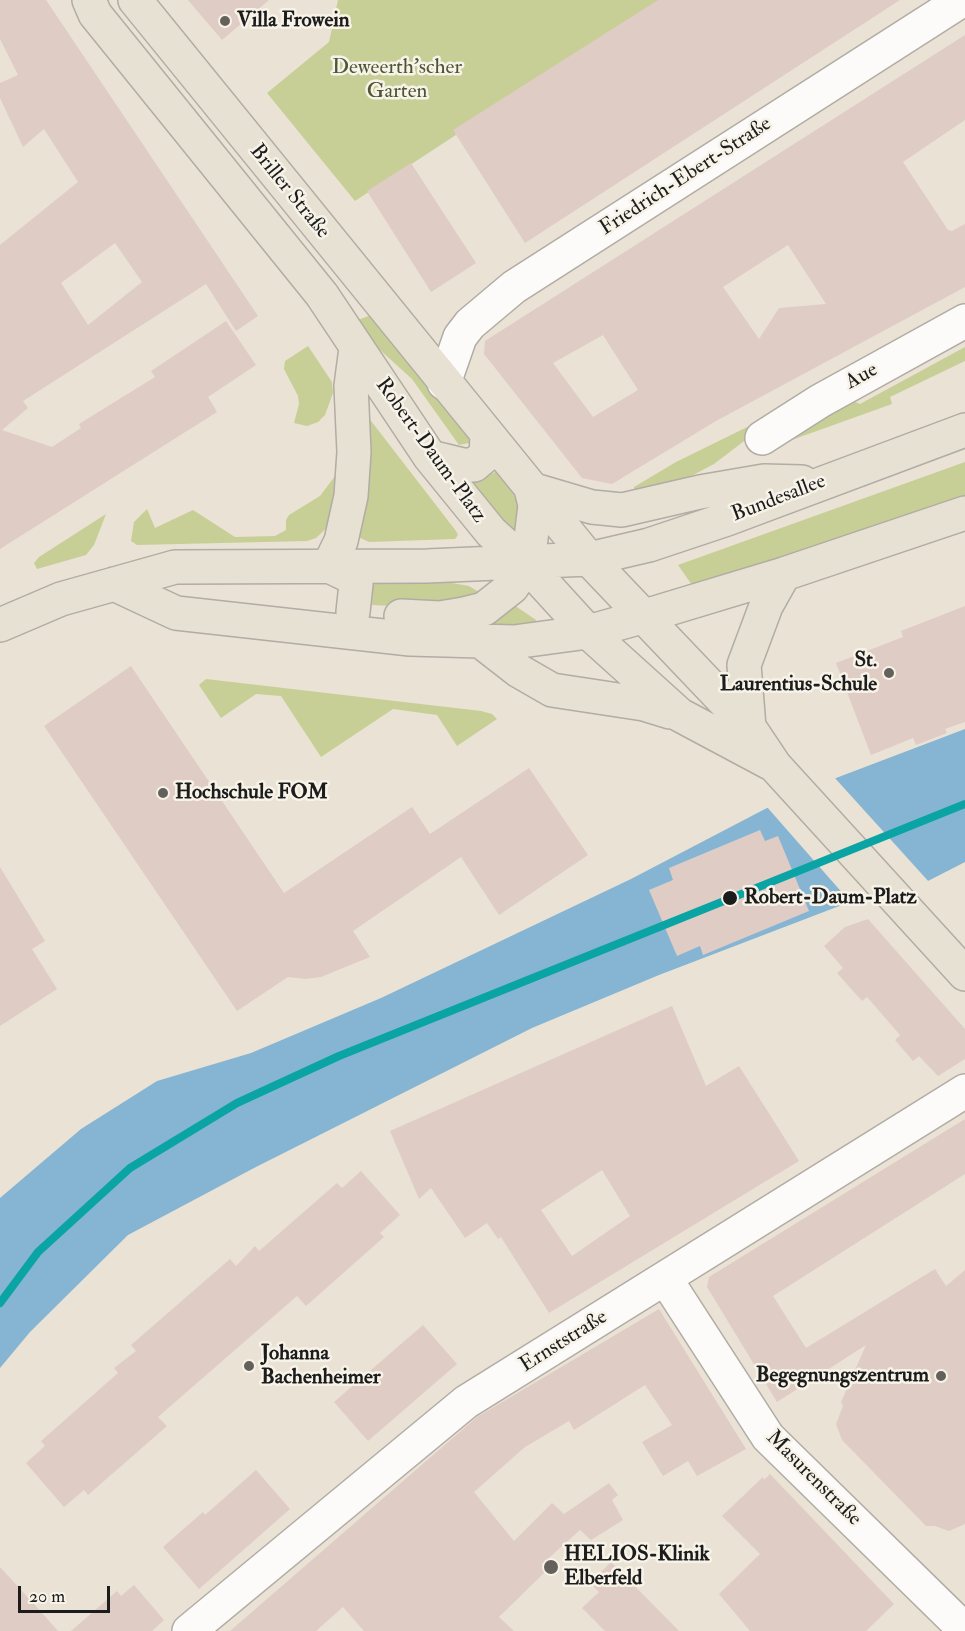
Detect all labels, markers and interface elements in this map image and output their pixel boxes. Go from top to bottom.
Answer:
place label: Villa Frowein [237,8,350,34]
marker: Villa Frowein [218,14,232,28]
park label: Deweerth’scher Garten [332,55,462,105]
street label: Friedrich-Ebert-Straße [595,112,777,242]
street label: Briller Straße [243,140,335,244]
street label: Aue [842,358,882,396]
street label: Robert-Daum-Platz [369,374,491,528]
street label: Bundesallee [728,470,830,528]
place label: St. Laurentius-Schule [720,648,877,698]
marker: St. Laurentius-Schule [882,666,896,680]
place label: Hochschule FOM [175,780,328,806]
marker: Hochschule FOM [156,786,170,800]
place label: Robert-Daum-Platz [744,885,917,911]
marker: Robert-Daum-Platz [721,889,739,907]
street label: Ernststraße [516,1305,612,1379]
place label: Johanna Bachenheimer [261,1341,381,1391]
marker: Johanna Bachenheimer [242,1359,256,1373]
place label: Begegnungszentrum [756,1363,929,1389]
marker: Begegnungszentrum [934,1369,948,1383]
street label: Masurenstraße [760,1426,866,1532]
place label: HELIOS-Klinik Elberfeld [564,1542,710,1592]
marker: HELIOS-Klinik Elberfeld [542,1558,560,1576]
scale bar [21,1574,112,1612]
text: 20 m [29,1585,65,1608]

